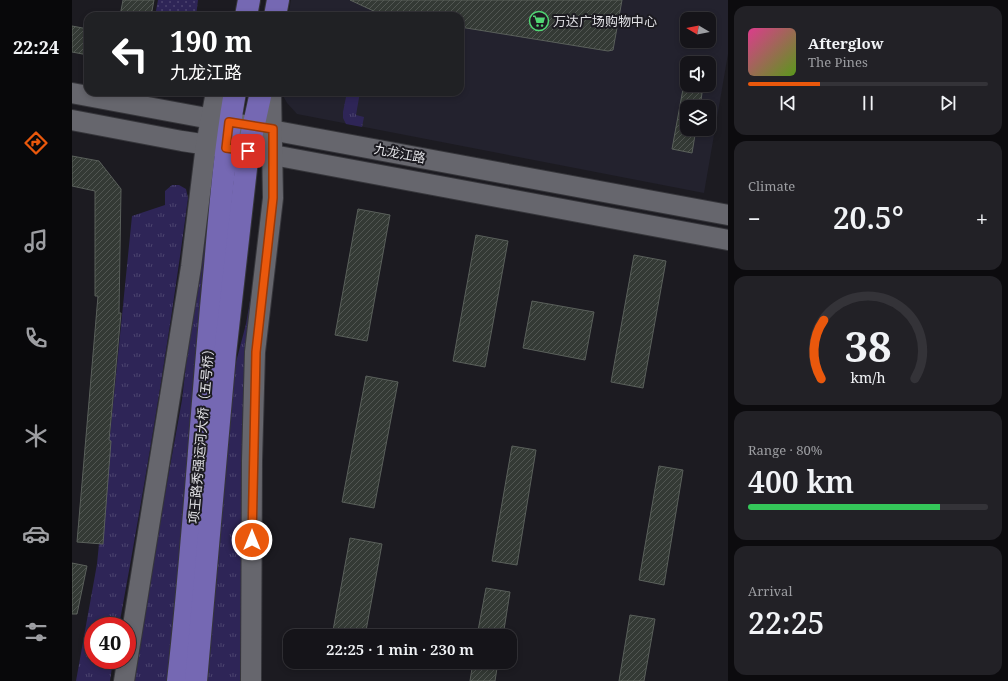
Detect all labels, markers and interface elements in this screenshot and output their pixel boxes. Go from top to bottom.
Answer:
supermarket icon: 万达广场购物中心 [528,10,550,32]
place label: 万达广场购物中心 [553,12,657,30]
north arrow [680,12,716,48]
map controls [680,12,716,136]
text: 190 m [170,22,252,60]
icon: left [104,28,156,80]
text: Afterglow [808,33,884,53]
text: 22:24 [13,35,59,59]
text: The Pines [808,53,868,71]
button: sound [680,56,716,92]
text: 九龙江路 [170,60,242,84]
icon: previous [777,92,799,114]
icon: pause [857,92,879,114]
icon: next [937,92,959,114]
button: layers [680,100,716,136]
icon: directions [22,129,50,157]
pin [231,134,265,168]
street label: 九龙江路 [373,139,427,167]
icon: arrive [237,140,259,162]
text: Climate [748,177,795,195]
text: 20.5° [833,197,904,238]
text: − [748,203,761,233]
text: + [976,203,988,233]
icon: music [22,227,50,255]
text: 38 [844,317,892,373]
icon: phone [22,324,50,352]
street label: 项王路秀强运河大桥（五号桥） [184,342,218,524]
text: km/h [850,367,886,386]
icon: climate [22,422,50,450]
text: Range · 80% [748,441,822,459]
text: 400 km [748,461,854,502]
position arrow [231,519,273,561]
icon: car [22,520,50,548]
text: Arrival [748,582,792,600]
text: 22:25 [748,602,824,643]
speed limit sign: 40 [84,617,136,669]
icon: filters [22,618,50,646]
text: 22:25 · 1 min · 230 m [326,639,474,659]

